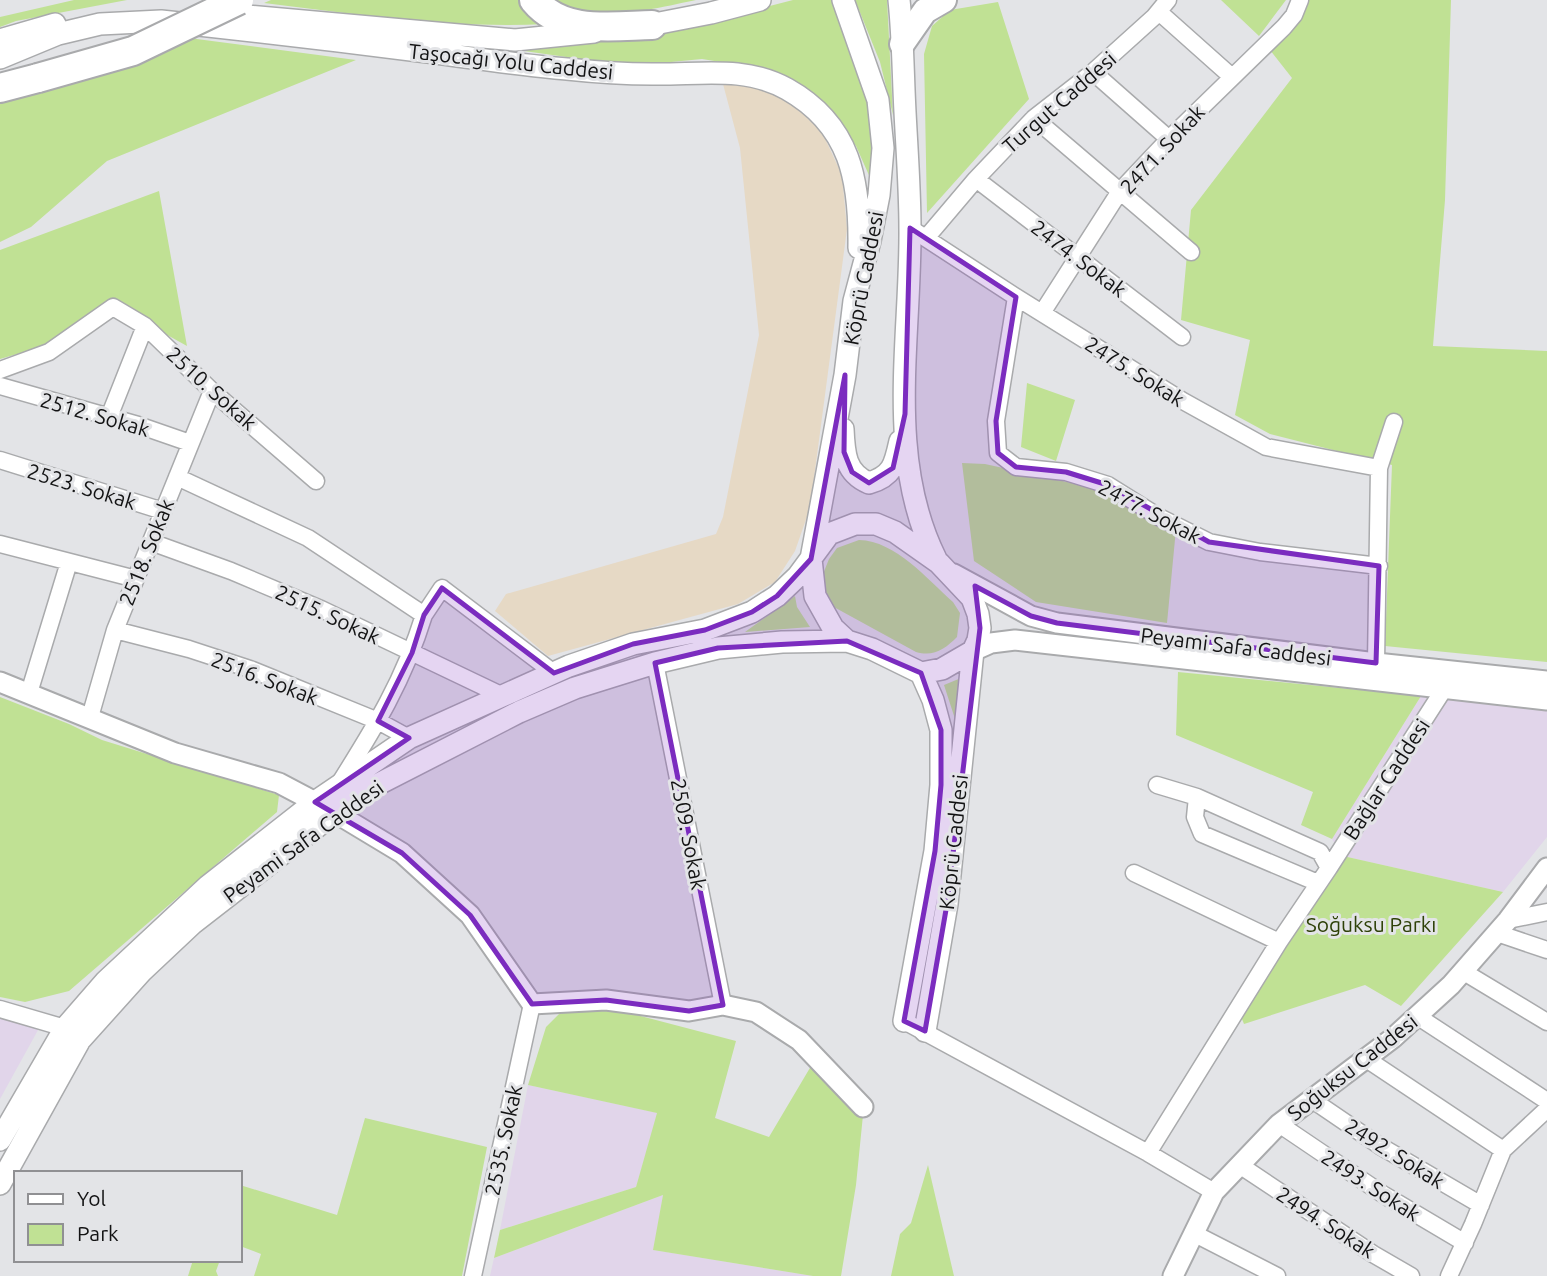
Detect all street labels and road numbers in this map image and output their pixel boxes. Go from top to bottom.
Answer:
street label: Taşocağı Yolu Caddesi [408,38,614,84]
street label: Turgut Caddesi [997,46,1121,158]
street label: 2471. Sokak [1115,99,1209,198]
street label: Köprü Caddesi [838,209,888,347]
street label: 2474. Sokak [1027,215,1132,302]
street label: 2475. Sokak [1081,331,1189,411]
street label: 2510. Sokak [162,341,262,435]
street label: 2512. Sokak [38,387,153,441]
street label: 2523. Sokak [25,458,140,514]
street label: 2477. Sokak [1095,474,1206,548]
street label: 2518. Sokak [114,495,178,609]
street label: 2515. Sokak [272,579,384,649]
street label: Peyami Safa Caddesi [1139,622,1333,670]
street label: 2516. Sokak [208,647,322,710]
street label: Bağlar Caddesi [1338,714,1434,844]
street label: Köprü Caddesi [934,773,972,911]
street label: Peyami Safa Caddesi [218,775,388,907]
street label: 2509. Sokak [666,776,712,892]
street label: Soğuksu Caddesi [1282,1009,1422,1125]
street label: 2535. Sokak [480,1082,527,1198]
street label: 2492. Sokak [1341,1113,1449,1193]
street label: 2493. Sokak [1317,1144,1425,1226]
street label: 2494. Sokak [1272,1181,1380,1263]

